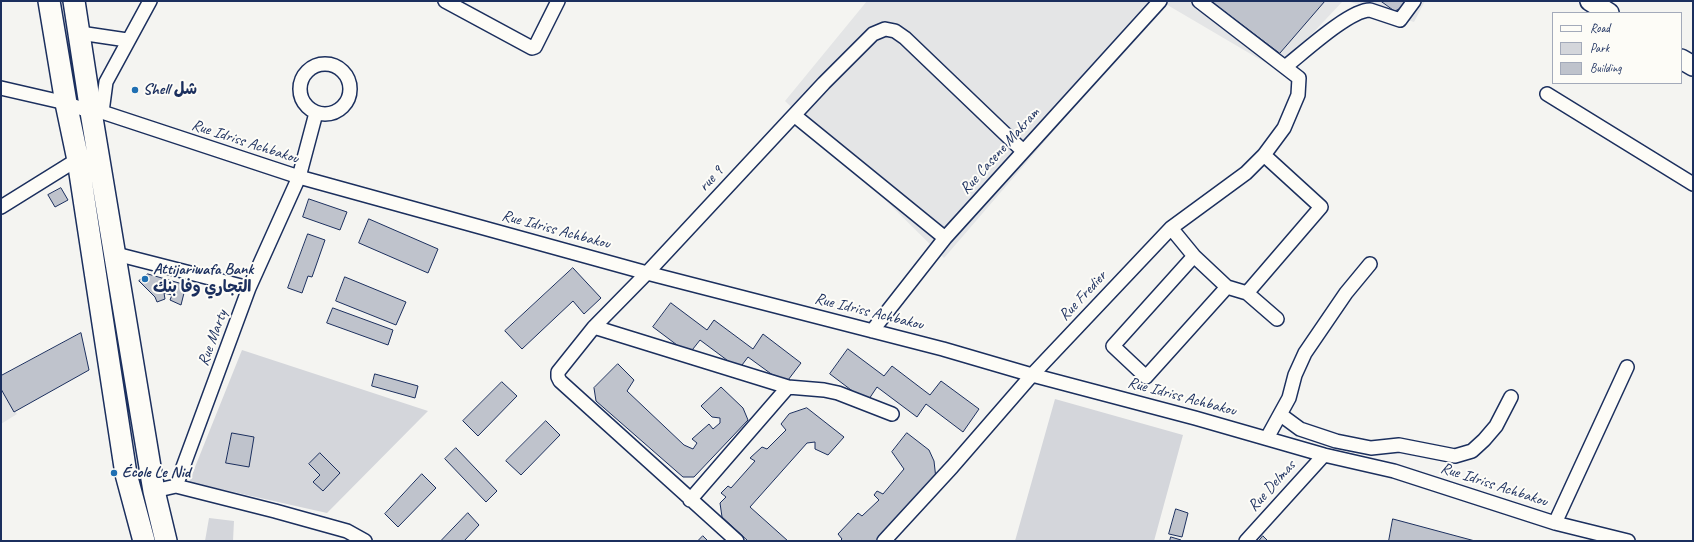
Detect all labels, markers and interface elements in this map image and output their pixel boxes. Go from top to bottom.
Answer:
legend [1552,12,1682,84]
text: Road [1590,20,1610,36]
text: Park [1590,40,1609,56]
text: Building [1590,60,1622,76]
place label: Shell شل [143,80,197,100]
marker: Shell شل [130,85,140,95]
street label: Rue Casene Makram [956,104,1044,198]
street label: Rue Idriss Achbakou [189,116,301,168]
street label: rue 9 [695,162,727,196]
street label: Rue Idriss Achbakou [500,206,612,254]
place label: Attijariwafa Bank التجاري وفا بنك [153,260,253,298]
street label: Rue Fredier [1055,267,1111,325]
marker: Attijariwafa Bank التجاري وفا بنك [140,274,150,284]
street label: Rue Idriss Achbakou [813,289,925,335]
street label: Rue Marty [194,307,232,369]
street label: Rue Idriss Achbakou [1126,373,1238,421]
street label: Rue Delmas [1244,456,1300,516]
street label: Rue Idriss Achbakou [1438,459,1550,511]
place label: École Le Nid [122,463,190,483]
marker: École Le Nid [109,468,119,478]

